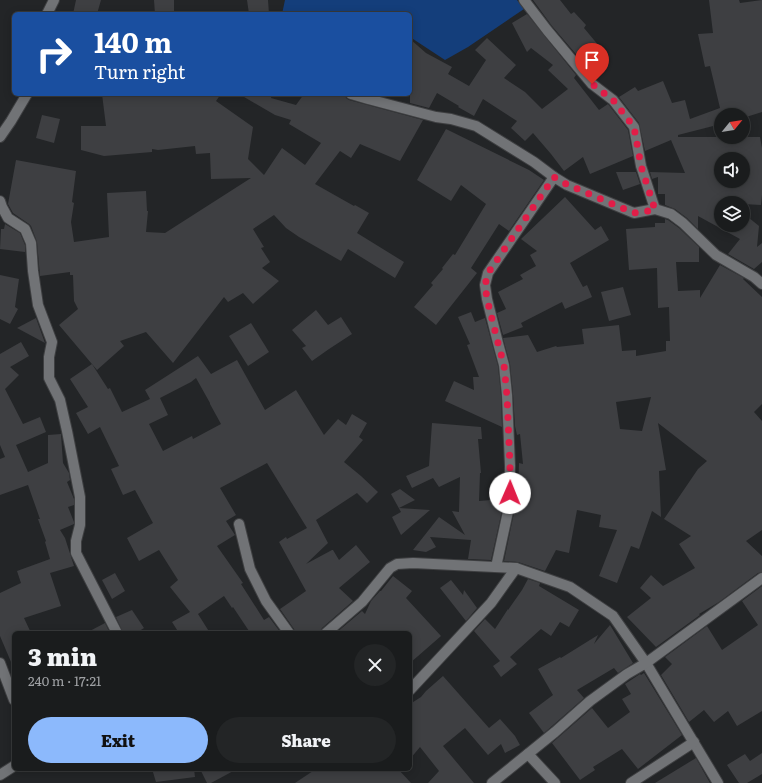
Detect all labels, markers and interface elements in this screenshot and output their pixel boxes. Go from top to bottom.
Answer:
text: 140 m [94,20,172,62]
icon: right [28,28,80,80]
pin [575,43,609,84]
icon: arrive [581,49,603,71]
text: Turn right [94,58,185,85]
north arrow [714,108,750,144]
map controls [714,108,750,232]
button: sound [714,152,750,188]
button: layers [714,196,750,232]
position arrow [489,472,531,514]
text: 3 min [28,638,97,673]
button: close [354,644,396,686]
text: 240 m · 17:21 [28,671,101,690]
button: Exit [28,717,208,763]
button: Share [216,717,396,763]

